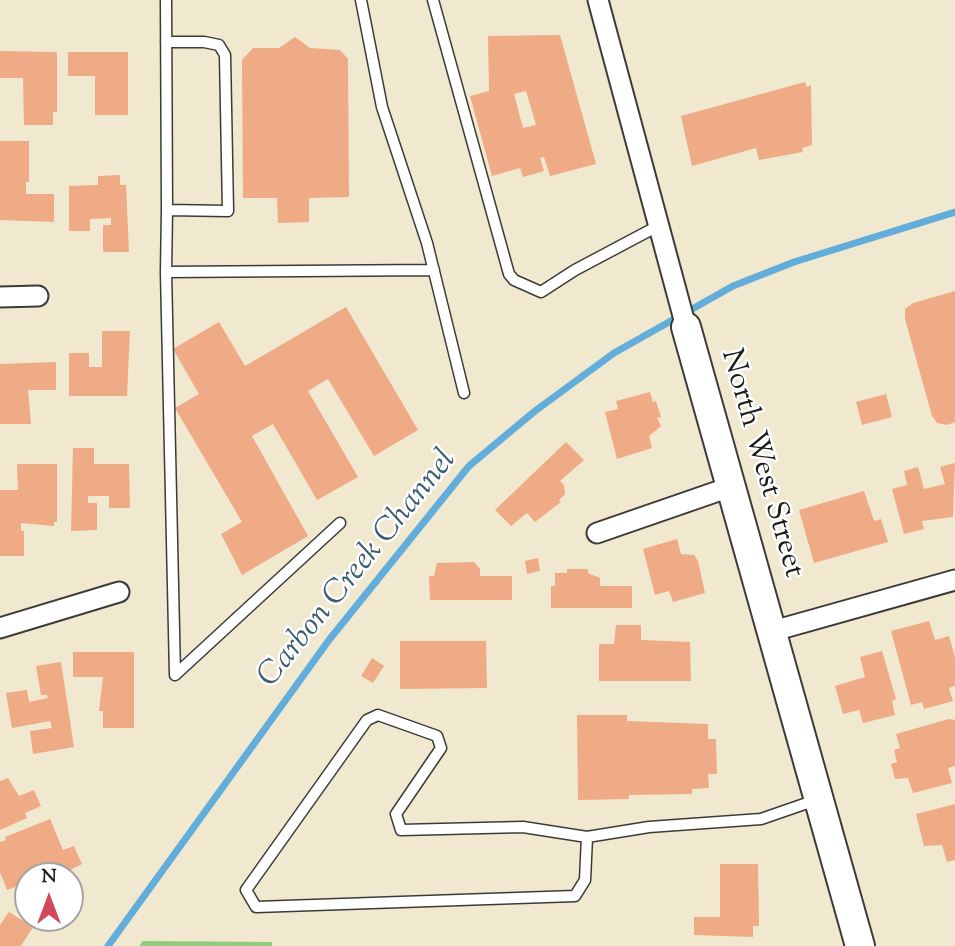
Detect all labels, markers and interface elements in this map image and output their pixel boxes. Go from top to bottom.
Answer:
street label: North West Street [710,346,810,582]
water label: Carbon Creek Channel [252,444,466,696]
north arrow [14,862,84,932]
text: N [41,864,57,891]

